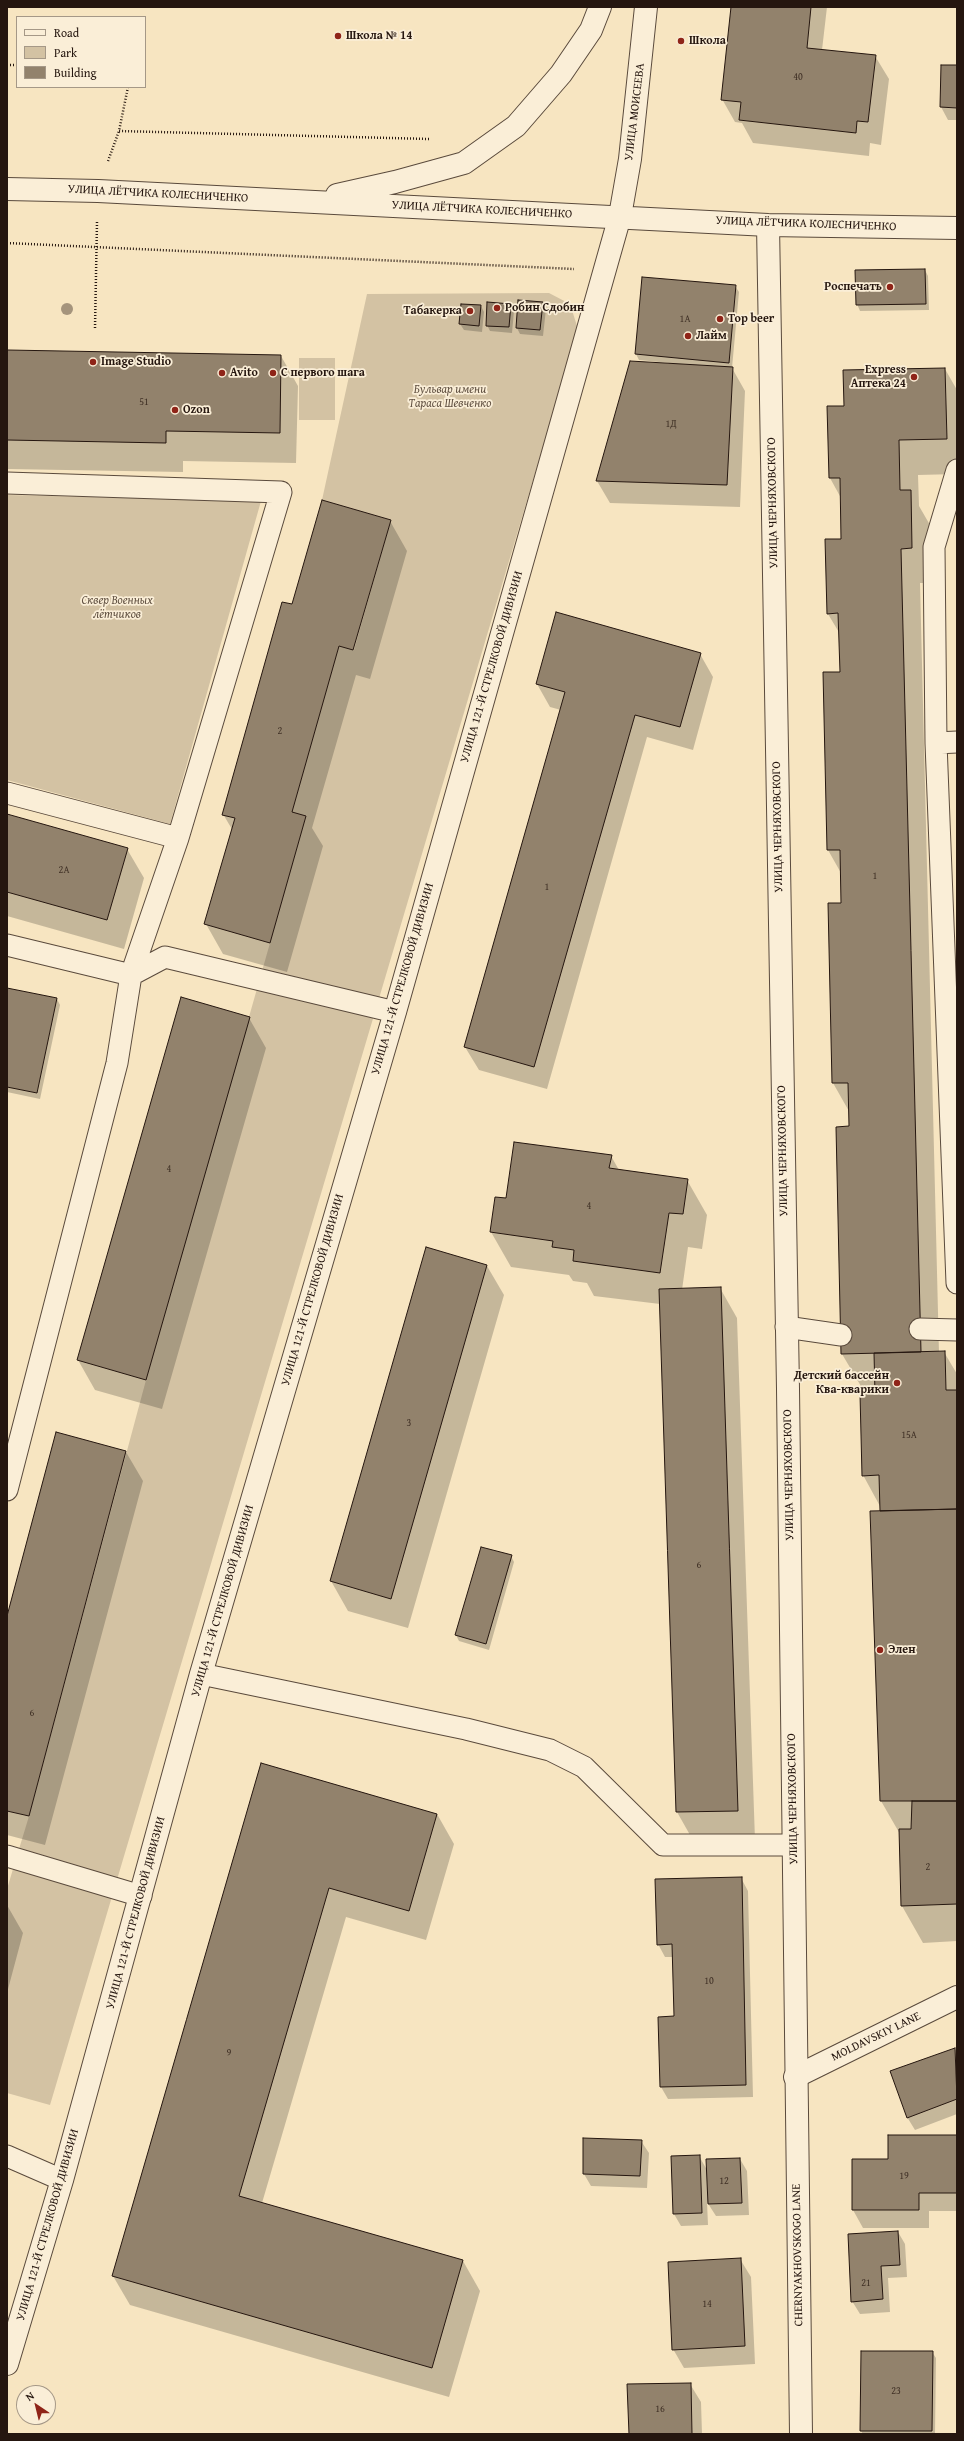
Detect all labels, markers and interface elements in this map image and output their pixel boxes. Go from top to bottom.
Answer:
legend [16,16,146,88]
text: Road [54,24,79,41]
place label: Школа № 14 [346,29,412,43]
marker: Школа № 14 [333,31,343,41]
place label: Школа [689,34,726,48]
marker: Школа [676,36,686,46]
text: Park [54,44,77,61]
street label: УЛИЦА МОИСЕЕВА [622,62,648,162]
text: Building [54,64,97,81]
house number: 40 [793,71,803,83]
street label: УЛИЦА ЛЁТЧИКА КОЛЕСНИЧЕНКО [67,182,249,206]
street label: УЛИЦА ЛЁТЧИКА КОЛЕСНИЧЕНКО [391,198,573,222]
street label: УЛИЦА ЛЁТЧИКА КОЛЕСНИЧЕНКО [715,214,897,234]
place label: Роспечать [824,280,882,294]
marker: Роспечать [885,282,895,292]
place label: Робин Сдобин [505,301,584,315]
marker: Робин Сдобин [492,303,502,313]
place label: Табакерка [403,304,462,318]
marker: Табакерка [465,306,475,316]
place label: Top beer [728,312,774,326]
house number: 1А [680,313,690,325]
marker: Top beer [715,314,725,324]
place label: Лайм [696,329,727,343]
marker: Лайм [683,331,693,341]
place label: Image Studio [101,355,171,369]
marker: Image Studio [88,357,98,367]
place label: Express Аптека 24 [851,363,906,391]
place label: Avito [230,366,258,380]
place label: С первого шага [281,366,365,380]
marker: Avito [217,368,227,378]
marker: С первого шага [268,368,278,378]
marker: Express Аптека 24 [909,372,919,382]
park label: Бульвар имени Тараса Шевченко [409,383,491,411]
house number: 51 [139,396,149,408]
place label: Ozon [183,403,210,417]
marker: Ozon [170,405,180,415]
house number: 1Д [665,418,677,430]
street label: УЛИЦА ЧЕРНЯХОВСКОГО [765,437,781,569]
street label: УЛИЦА 121-Й СТРЕЛКОВОЙ ДИВИЗИИ [458,569,526,765]
park label: Сквер Военных лётчиков [81,594,153,622]
house number: 2 [278,725,282,737]
street label: УЛИЦА ЧЕРНЯХОВСКОГО [770,761,786,893]
house number: 2А [59,864,69,876]
house number: 1 [873,870,877,882]
street label: УЛИЦА 121-Й СТРЕЛКОВОЙ ДИВИЗИИ [369,881,437,1077]
house number: 1 [545,881,549,893]
street label: УЛИЦА ЧЕРНЯХОВСКОГО [775,1085,791,1217]
house number: 4 [167,1163,171,1175]
street label: УЛИЦА 121-Й СТРЕЛКОВОЙ ДИВИЗИИ [279,1192,347,1388]
house number: 4 [587,1200,591,1212]
place label: Детский бассейн Ква-кварики [794,1369,889,1397]
marker: Детский бассейн Ква-кварики [892,1378,902,1388]
street label: УЛИЦА ЧЕРНЯХОВСКОГО [781,1409,797,1541]
house number: 3 [407,1417,411,1429]
house number: 15А [901,1429,917,1441]
street label: УЛИЦА 121-Й СТРЕЛКОВОЙ ДИВИЗИИ [189,1503,257,1699]
house number: 6 [697,1559,701,1571]
place label: Элен [888,1643,916,1657]
marker: Элен [875,1645,885,1655]
house number: 6 [30,1707,34,1719]
street label: УЛИЦА ЧЕРНЯХОВСКОГО [785,1733,801,1865]
street label: УЛИЦА 121-Й СТРЕЛКОВОЙ ДИВИЗИИ [103,1815,169,2011]
house number: 2 [926,1861,930,1873]
house number: 10 [704,1975,714,1987]
street label: MOLDAVSKIY LANE [829,2009,923,2065]
house number: 9 [227,2047,231,2059]
street label: УЛИЦА 121-Й СТРЕЛКОВОЙ ДИВИЗИИ [14,2127,82,2323]
house number: 19 [899,2170,909,2182]
house number: 12 [719,2175,729,2187]
street label: CHERNYAKHOVSKOGO LANE [790,2184,806,2326]
house number: 21 [861,2277,871,2289]
house number: 14 [702,2298,712,2310]
north arrow [16,2385,56,2425]
house number: 23 [891,2385,901,2397]
text: N [22,2387,37,2405]
house number: 16 [655,2403,665,2415]

